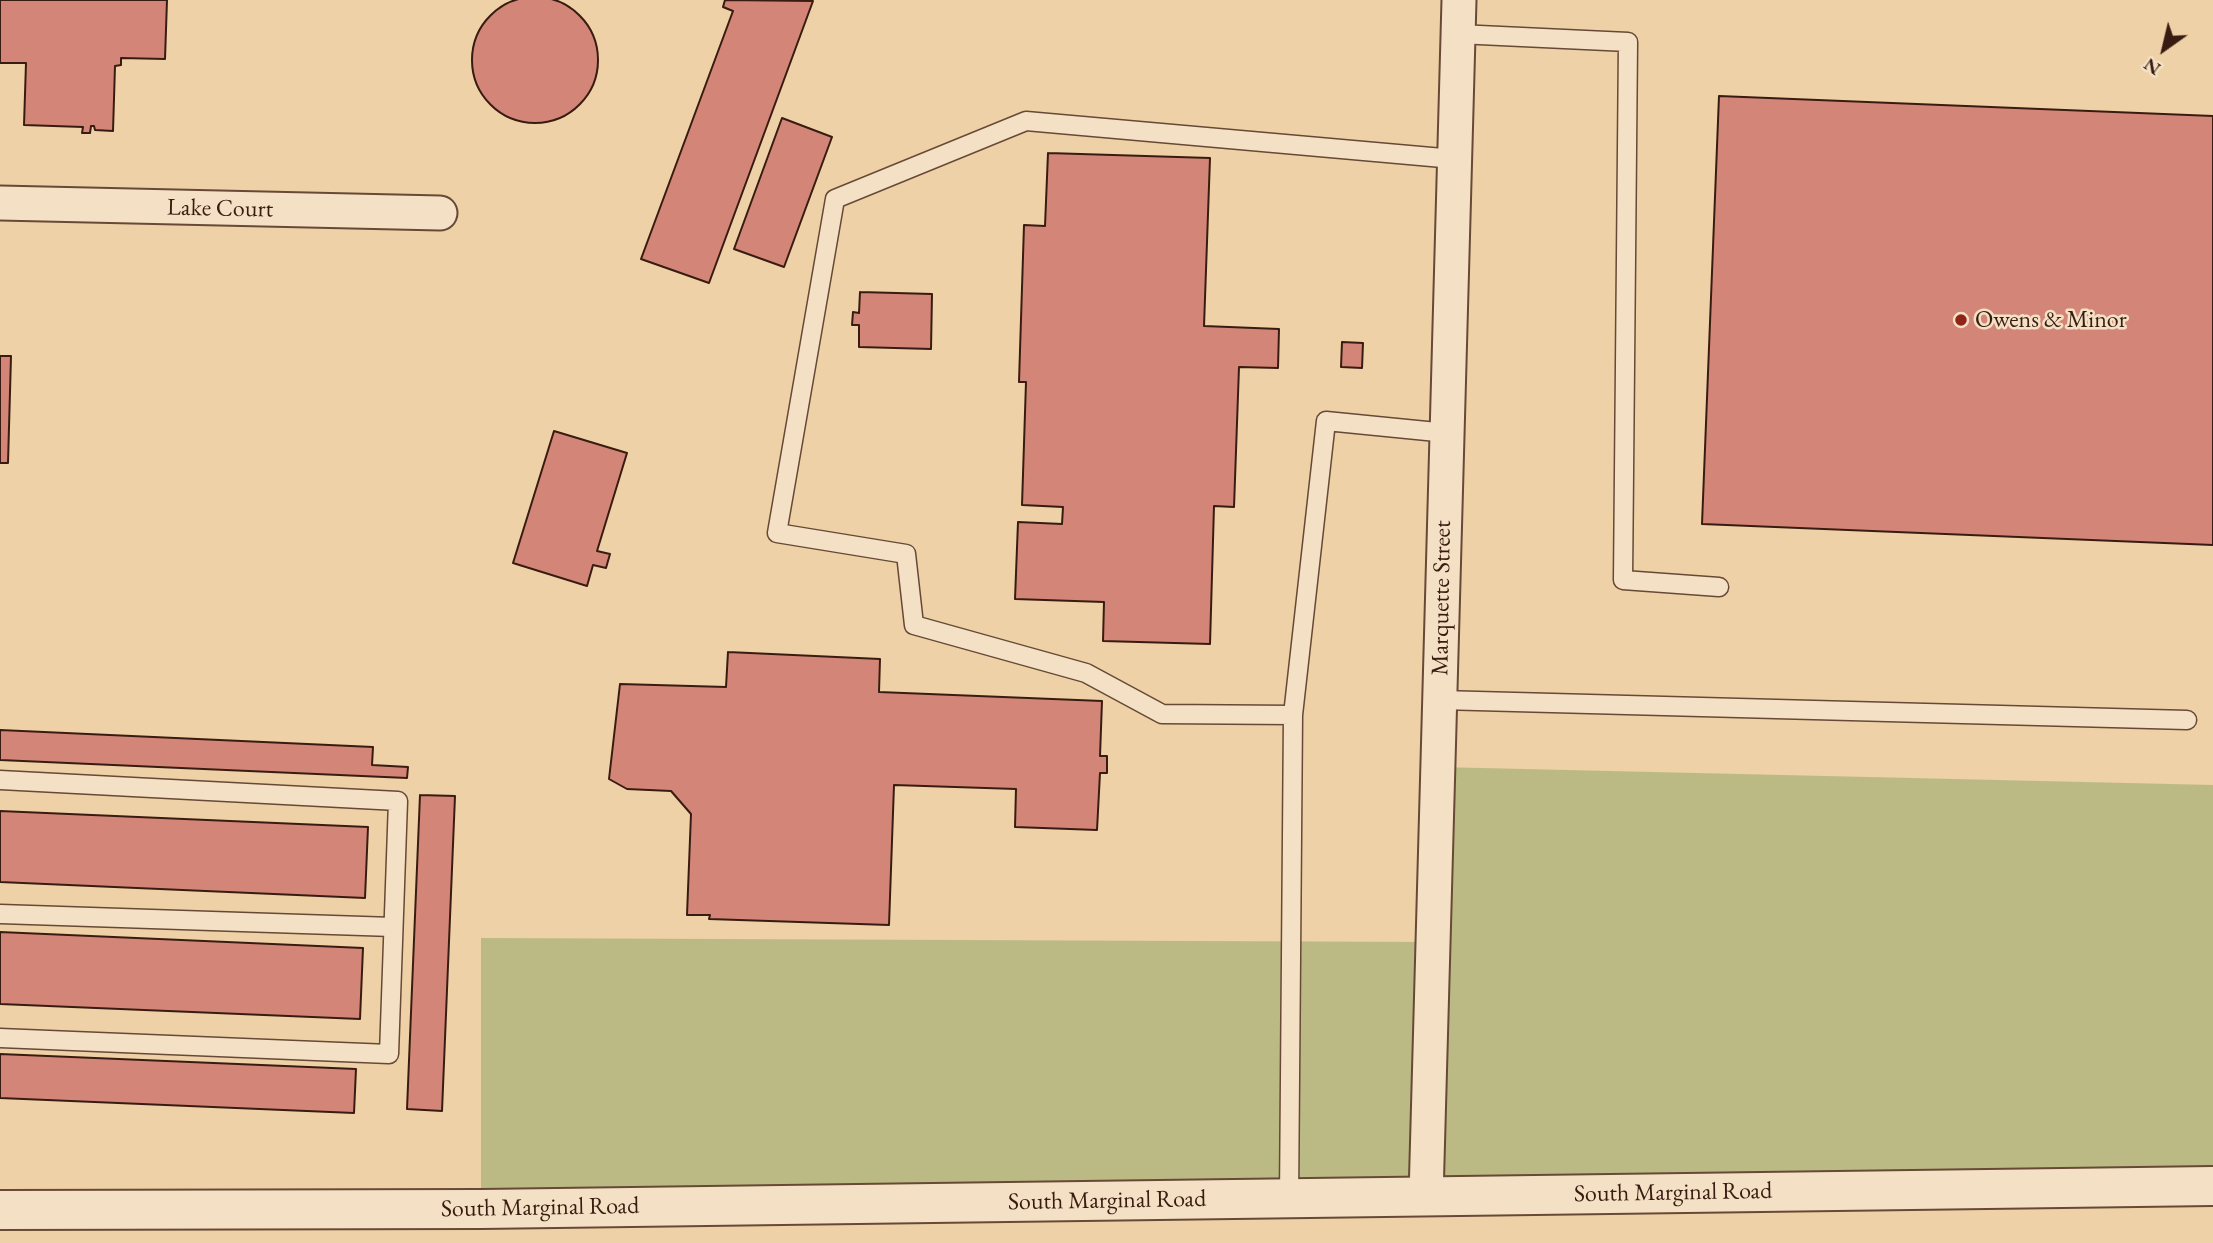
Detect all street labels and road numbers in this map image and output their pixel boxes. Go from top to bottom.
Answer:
street label: Lake Court [167,194,273,224]
street label: Marquette Street [1426,520,1458,676]
street label: South Marginal Road [1574,1177,1772,1209]
street label: South Marginal Road [1008,1185,1206,1217]
street label: South Marginal Road [441,1192,639,1224]

